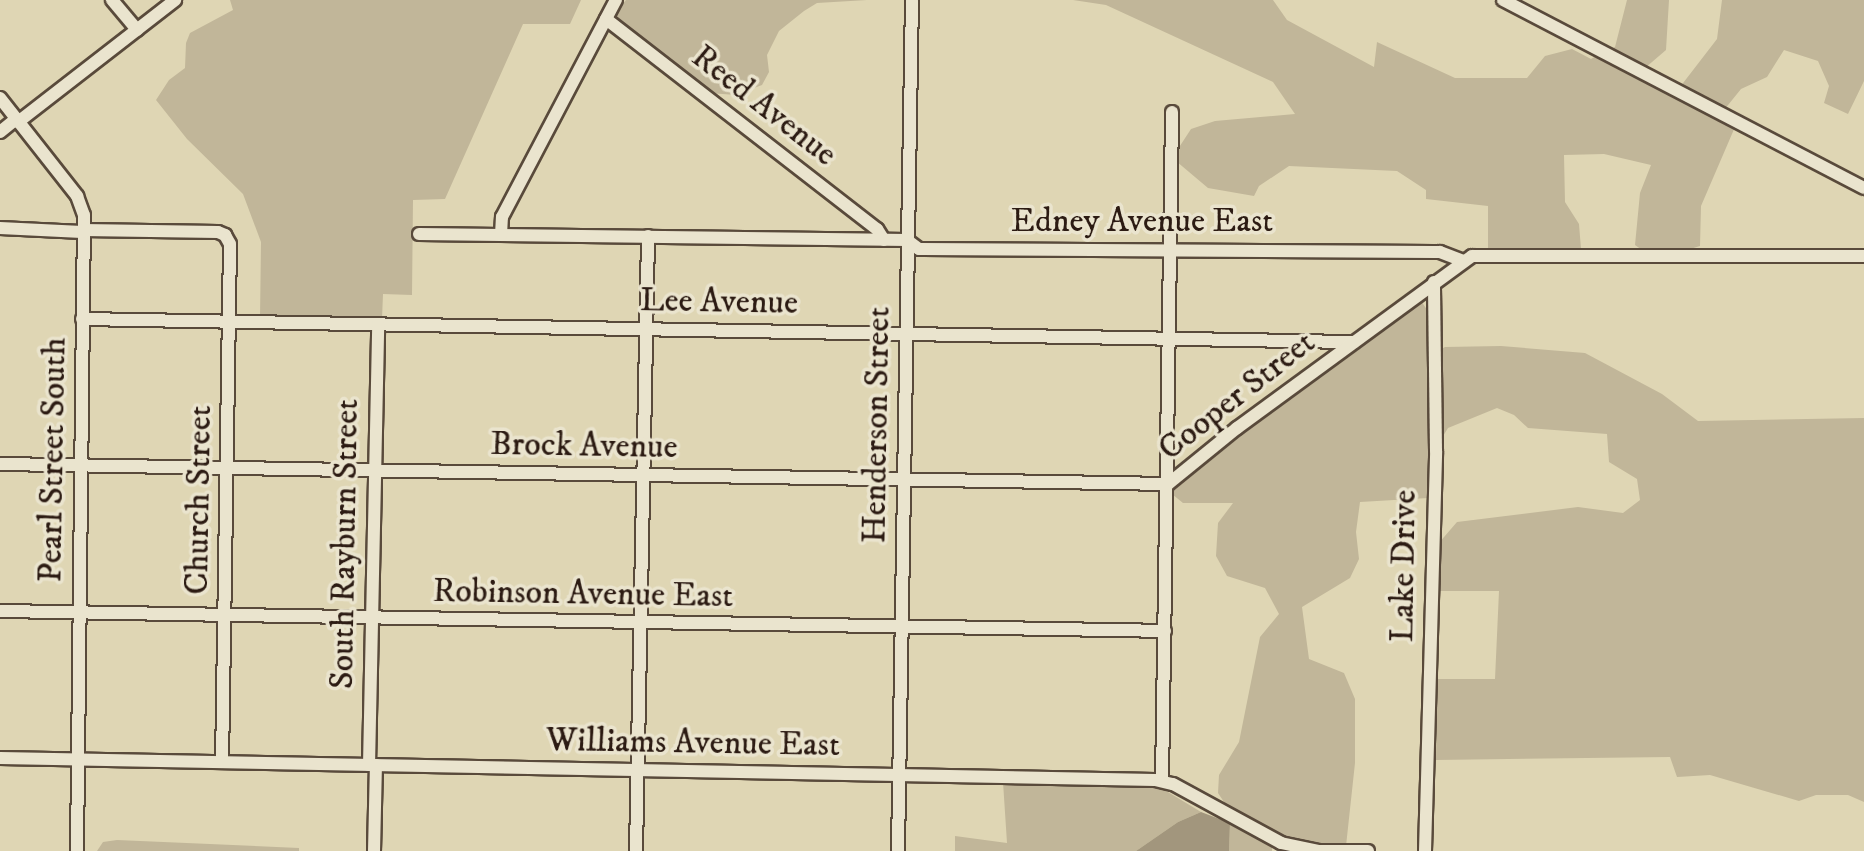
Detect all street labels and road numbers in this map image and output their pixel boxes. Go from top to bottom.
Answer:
street label: Reed Avenue [683,37,845,175]
street label: Edney Avenue East [1011,202,1273,242]
street label: Lee Avenue [640,280,798,324]
street label: Henderson Street [855,306,899,544]
street label: Cooper Street [1151,322,1323,470]
street label: Pearl Street South [30,337,76,583]
street label: South Rayburn Street [322,399,368,689]
street label: Church Street [177,405,221,595]
street label: Brock Avenue [490,424,678,468]
street label: Lake Drive [1382,489,1426,643]
street label: Robinson Avenue East [432,571,734,617]
street label: Williams Avenue East [546,720,840,766]

